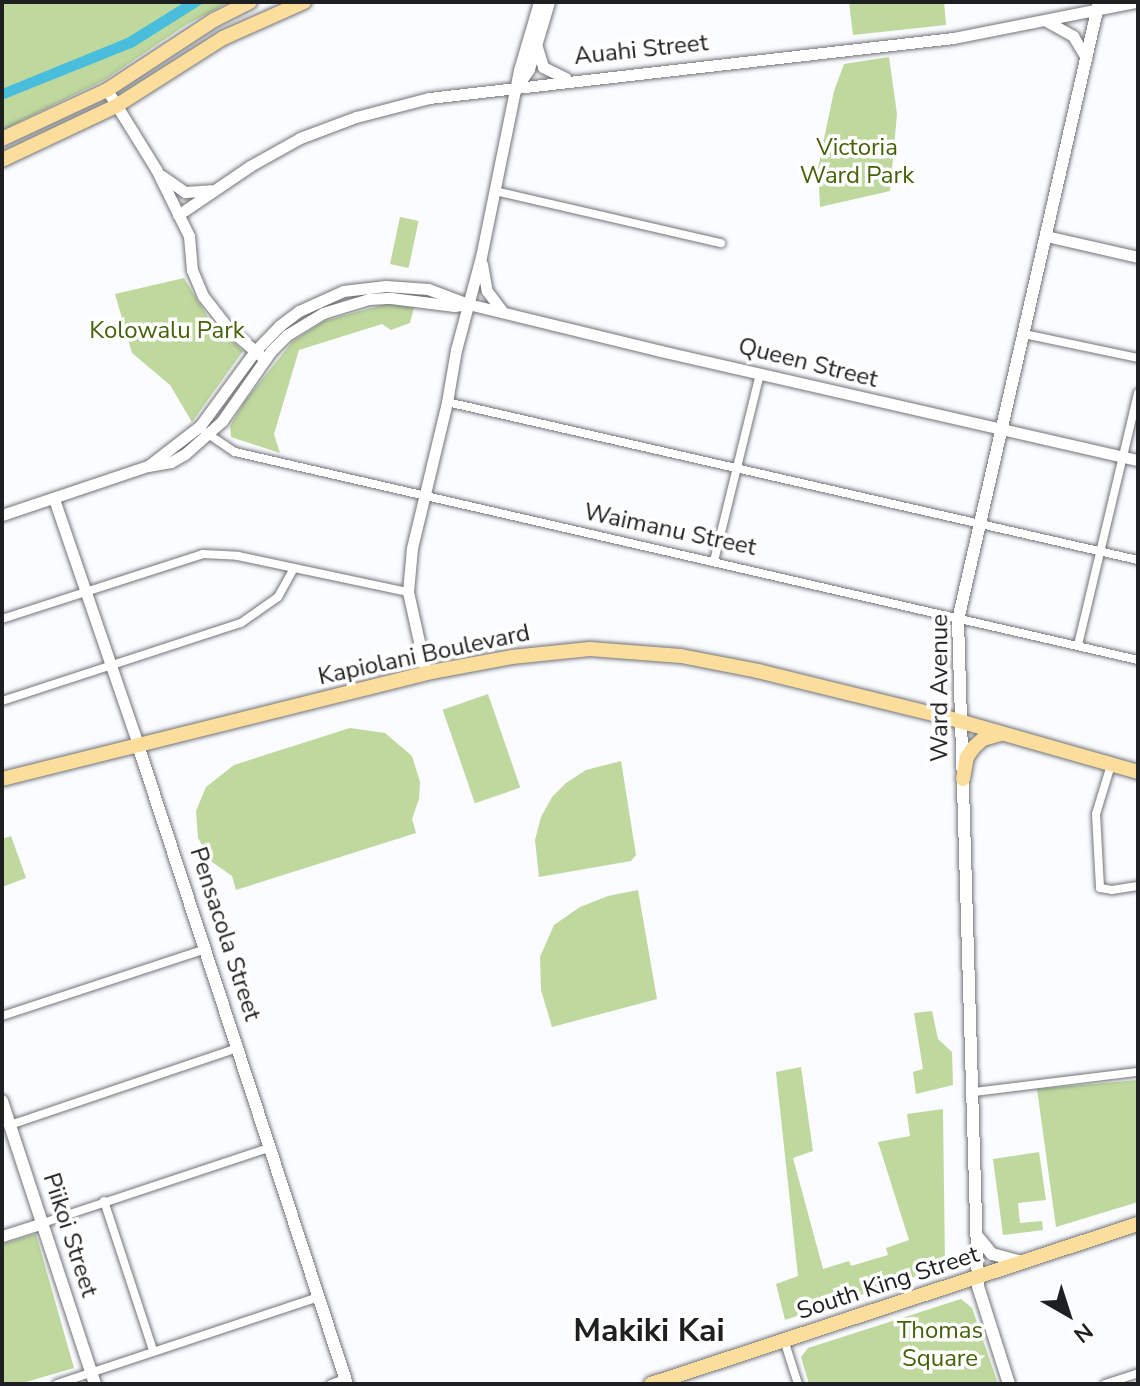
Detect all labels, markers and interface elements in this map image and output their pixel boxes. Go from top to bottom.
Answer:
street label: Auahi Street [573,29,709,71]
park label: Victoria Ward Park [800,134,914,190]
park label: Kolowalu Park [89,317,245,345]
street label: Queen Street [735,332,881,394]
street label: Waimanu Street [581,498,759,562]
street label: Ward Avenue [926,614,954,762]
street label: Kapiolani Boulevard [316,618,532,692]
street label: Pensacola Street [183,843,267,1025]
street label: Piikoi Street [36,1169,104,1301]
street label: South King Street [793,1240,983,1326]
north arrow [1028,1274,1108,1354]
district label: Makiki Kai [573,1312,725,1350]
text: N [1067,1316,1099,1349]
park label: Thomas Square [897,1317,983,1373]

